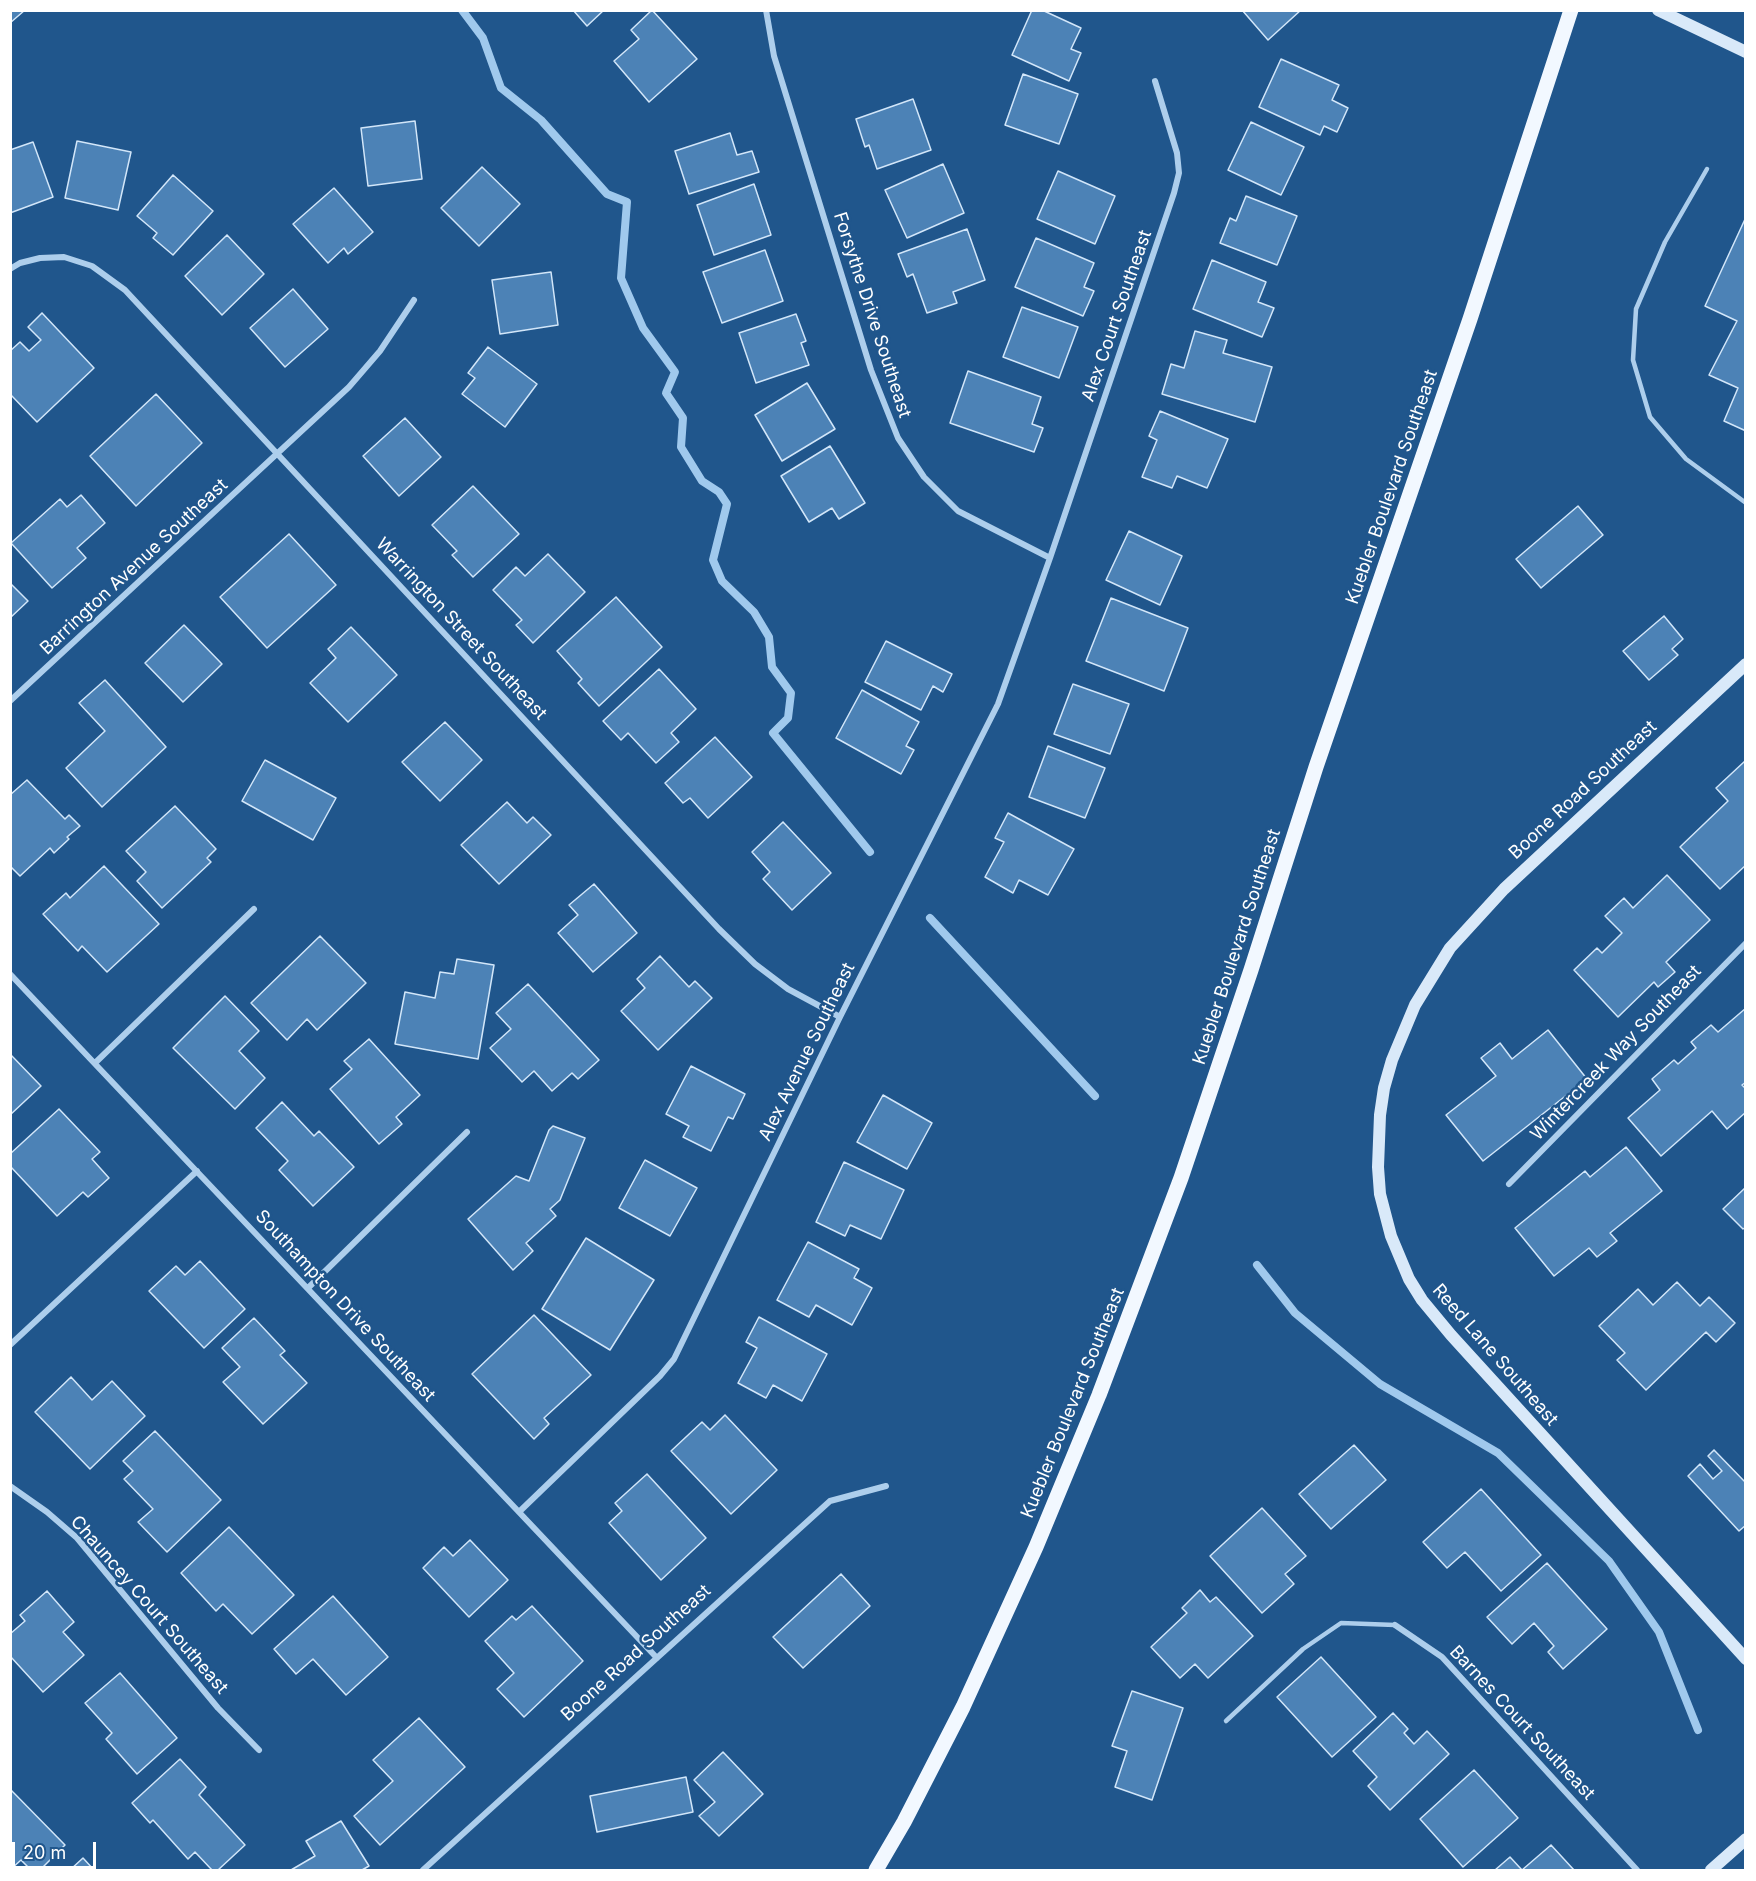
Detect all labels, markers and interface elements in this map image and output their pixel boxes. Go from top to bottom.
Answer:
street label: Forsythe Drive Southeast [829,209,915,421]
street label: Alex Court Southeast [1077,227,1157,405]
street label: Kuebler Boulevard Southeast [1342,367,1442,607]
street label: Barrington Avenue Southeast [36,474,232,660]
street label: Warrington Street Southeast [371,534,551,724]
street label: Boone Road Southeast [1505,716,1661,864]
street label: Kuebler Boulevard Southeast [1189,826,1285,1068]
street label: Alex Avenue Southeast [754,959,860,1145]
street label: Wintercreek Way Southeast [1526,961,1706,1145]
street label: Southampton Drive Southeast [250,1206,440,1406]
street label: Reed Lane Southeast [1428,1280,1562,1430]
street label: Kuebler Boulevard Southeast [1017,1285,1129,1521]
street label: Chauncey Court Southeast [66,1511,232,1699]
street label: Boone Road Southeast [557,1580,715,1726]
street label: Barnes Court Southeast [1445,1641,1599,1805]
scale bar [15,1830,99,1868]
text: 20 m [23,1842,66,1863]

